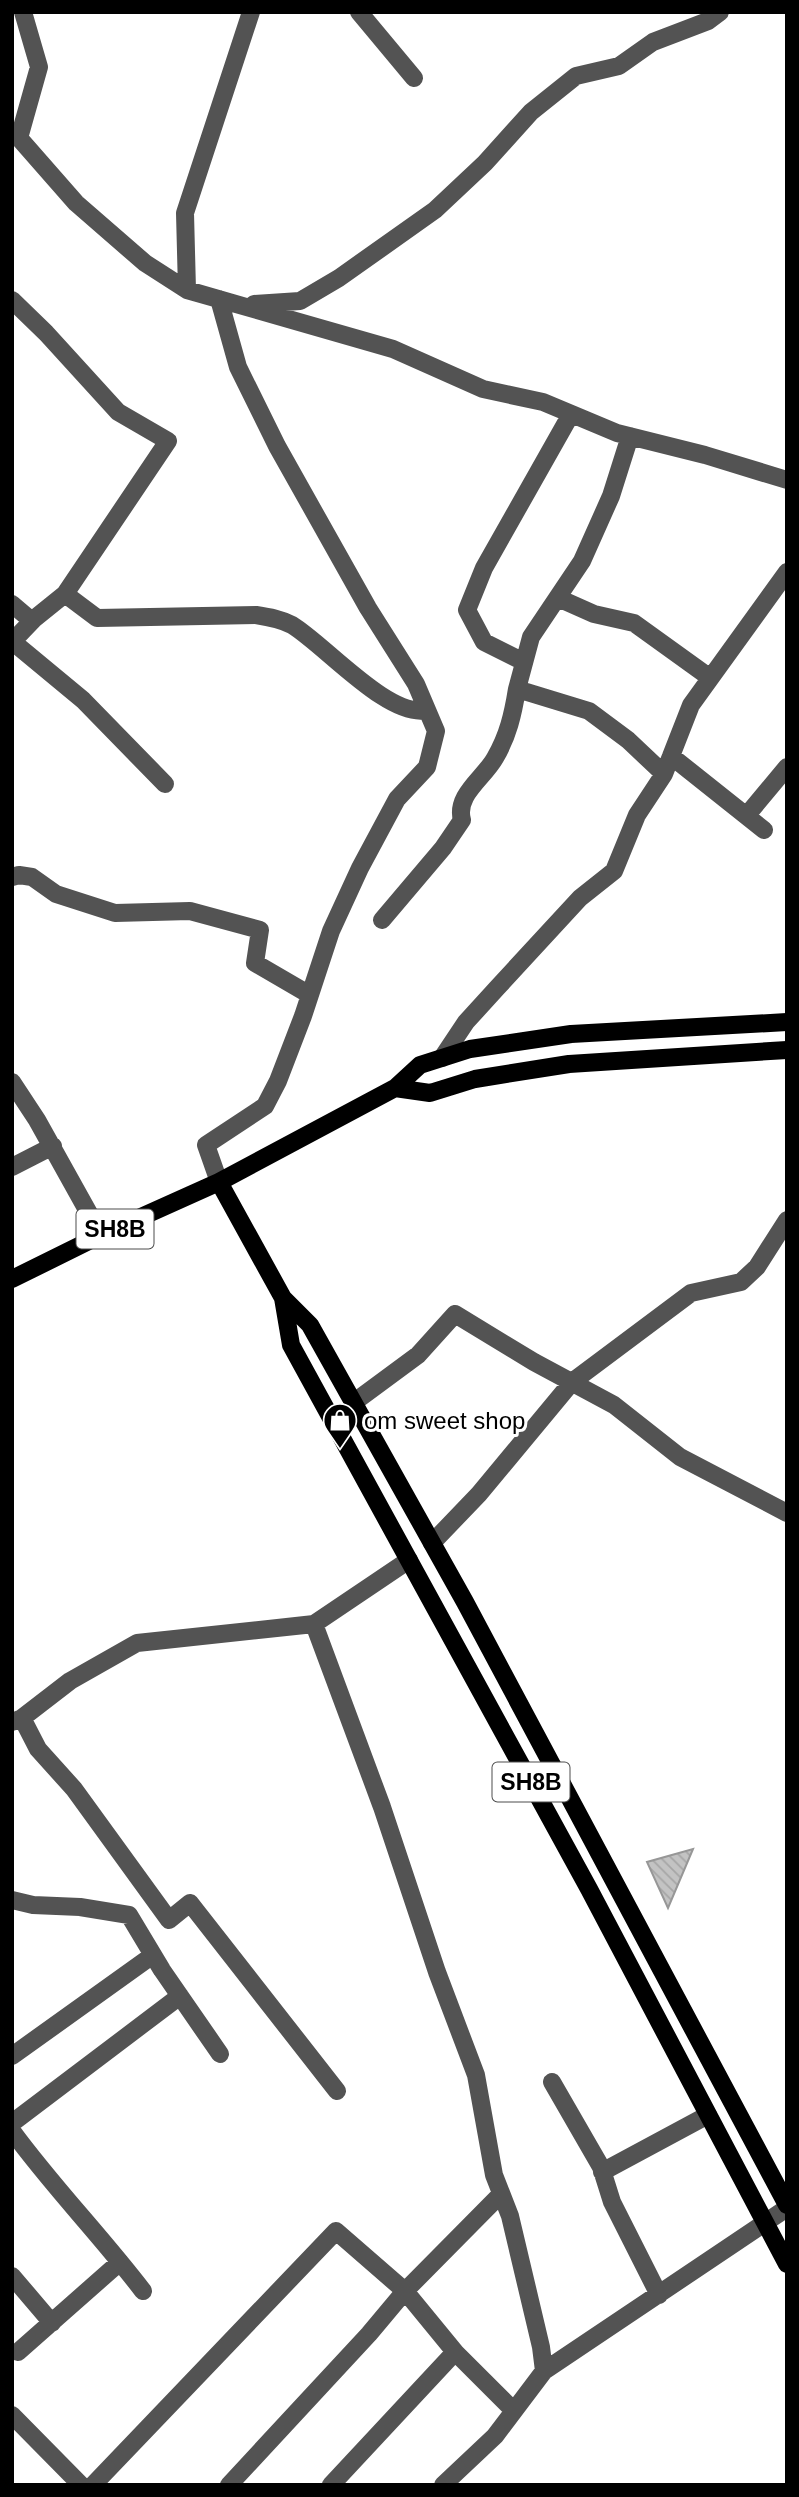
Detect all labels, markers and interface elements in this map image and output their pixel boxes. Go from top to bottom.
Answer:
road number: SH8B [76,1210,154,1248]
shop icon: om sweet shop [321,1401,359,1450]
place label: om sweet shop [364,1407,525,1434]
road number: SH8B [492,1763,570,1802]

